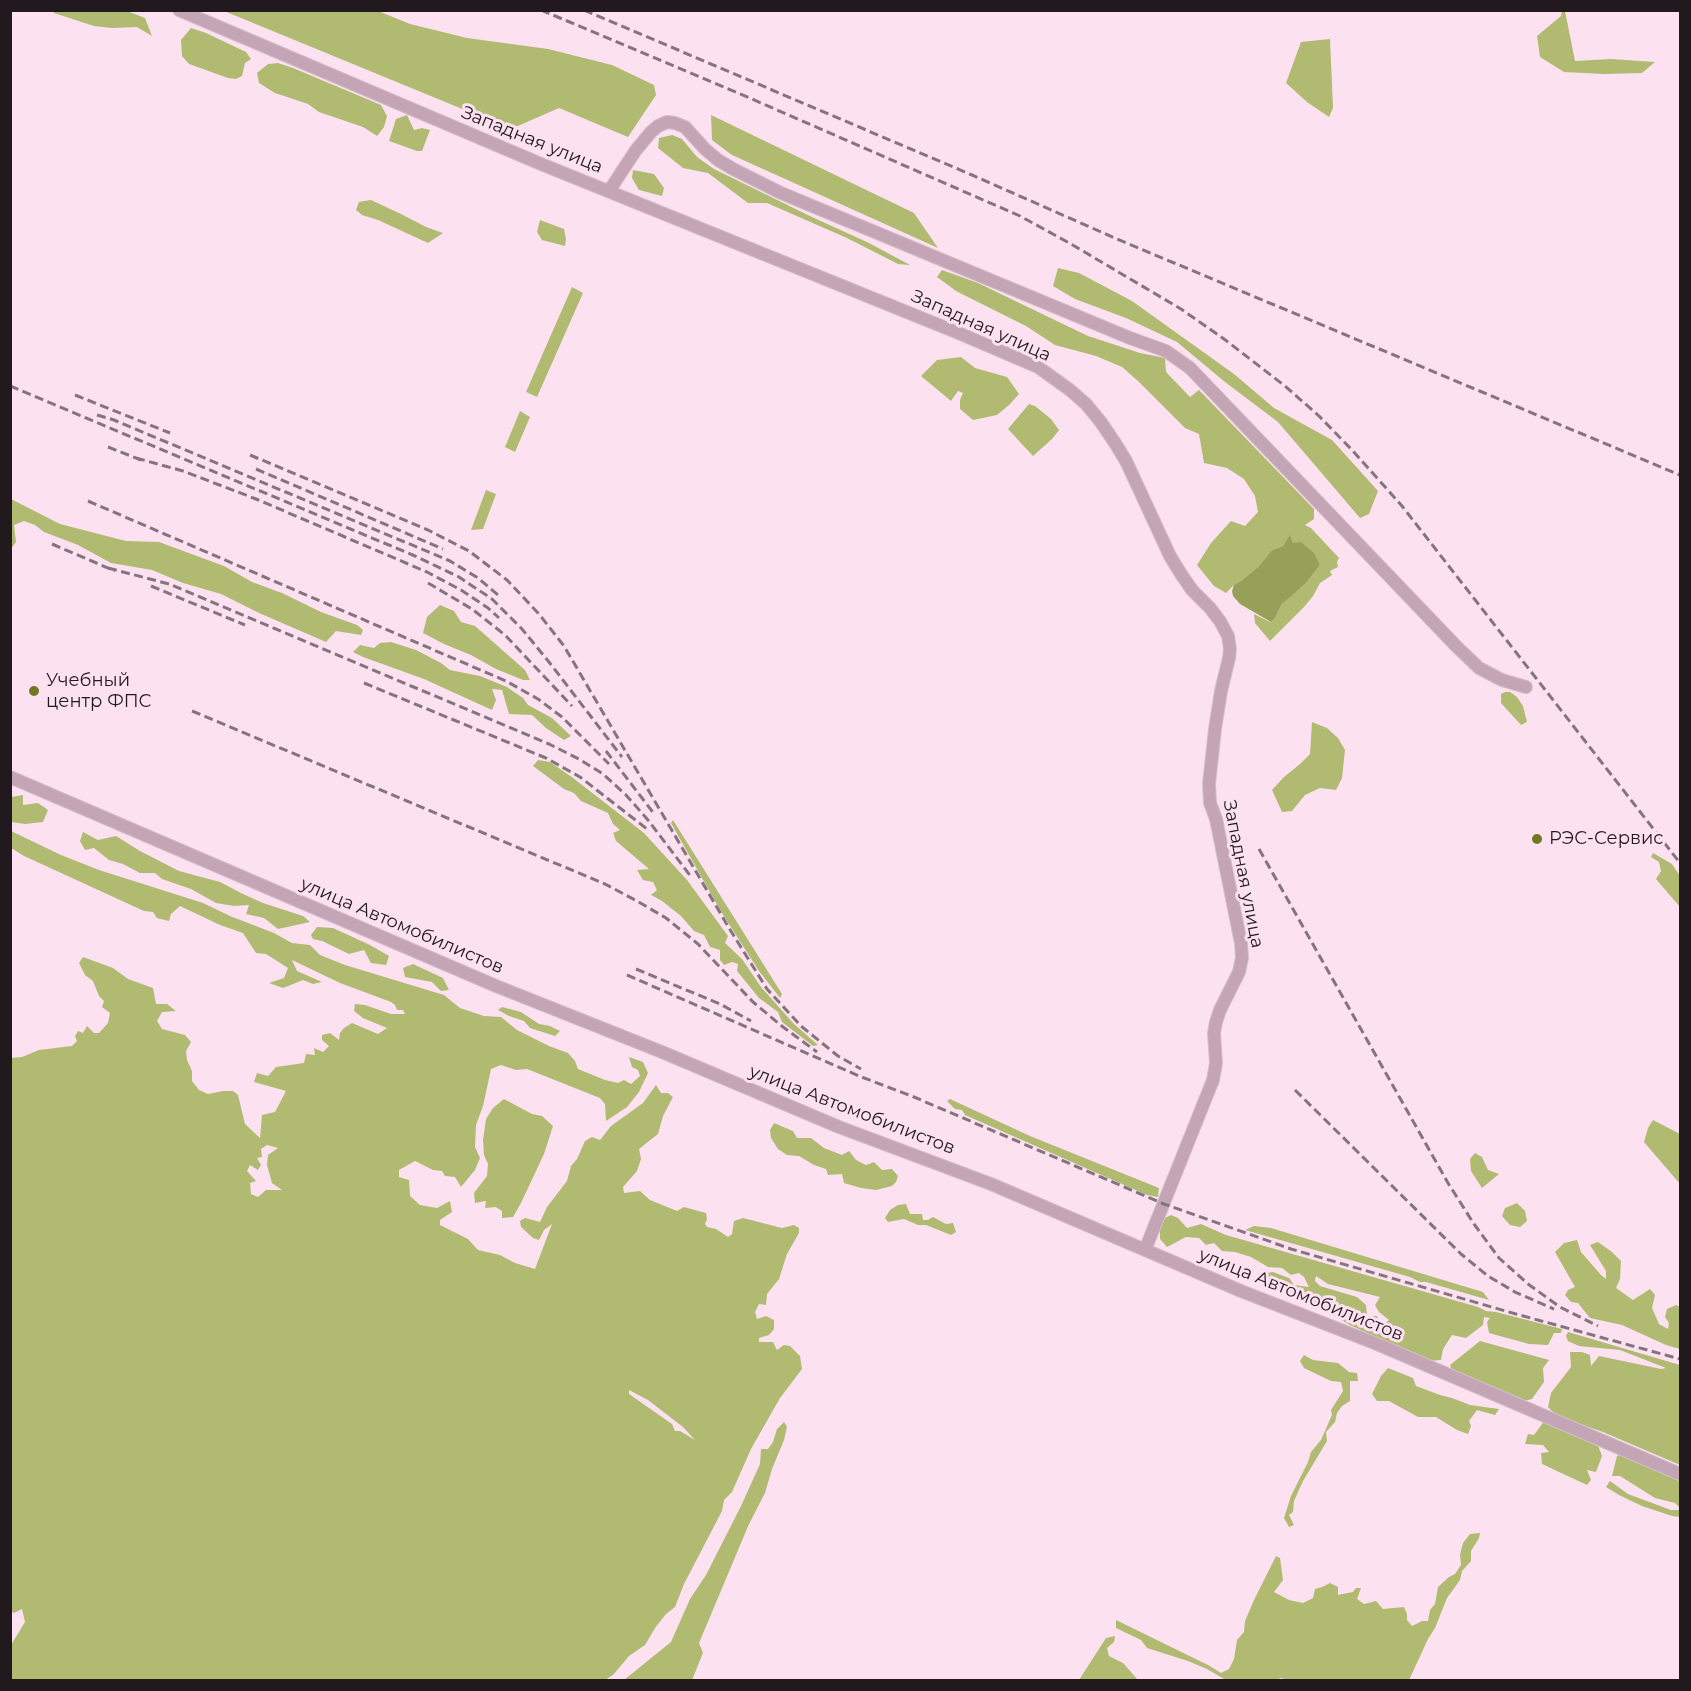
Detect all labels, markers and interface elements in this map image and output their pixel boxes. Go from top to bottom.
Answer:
street label: Западная улица [458,102,606,178]
street label: Западная улица [908,286,1054,366]
place label: Учебный центр ФПС [46,670,151,712]
marker: Учебный центр ФПС [27,684,41,698]
street label: Западная улица [1218,798,1268,950]
place label: РЭС-Сервис [1549,828,1663,850]
marker: РЭС-Сервис [1530,832,1544,846]
street label: улица Автомобилистов [297,873,507,979]
street label: улица Автомобилистов [746,1061,958,1159]
street label: улица Автомобилистов [1195,1244,1407,1346]

